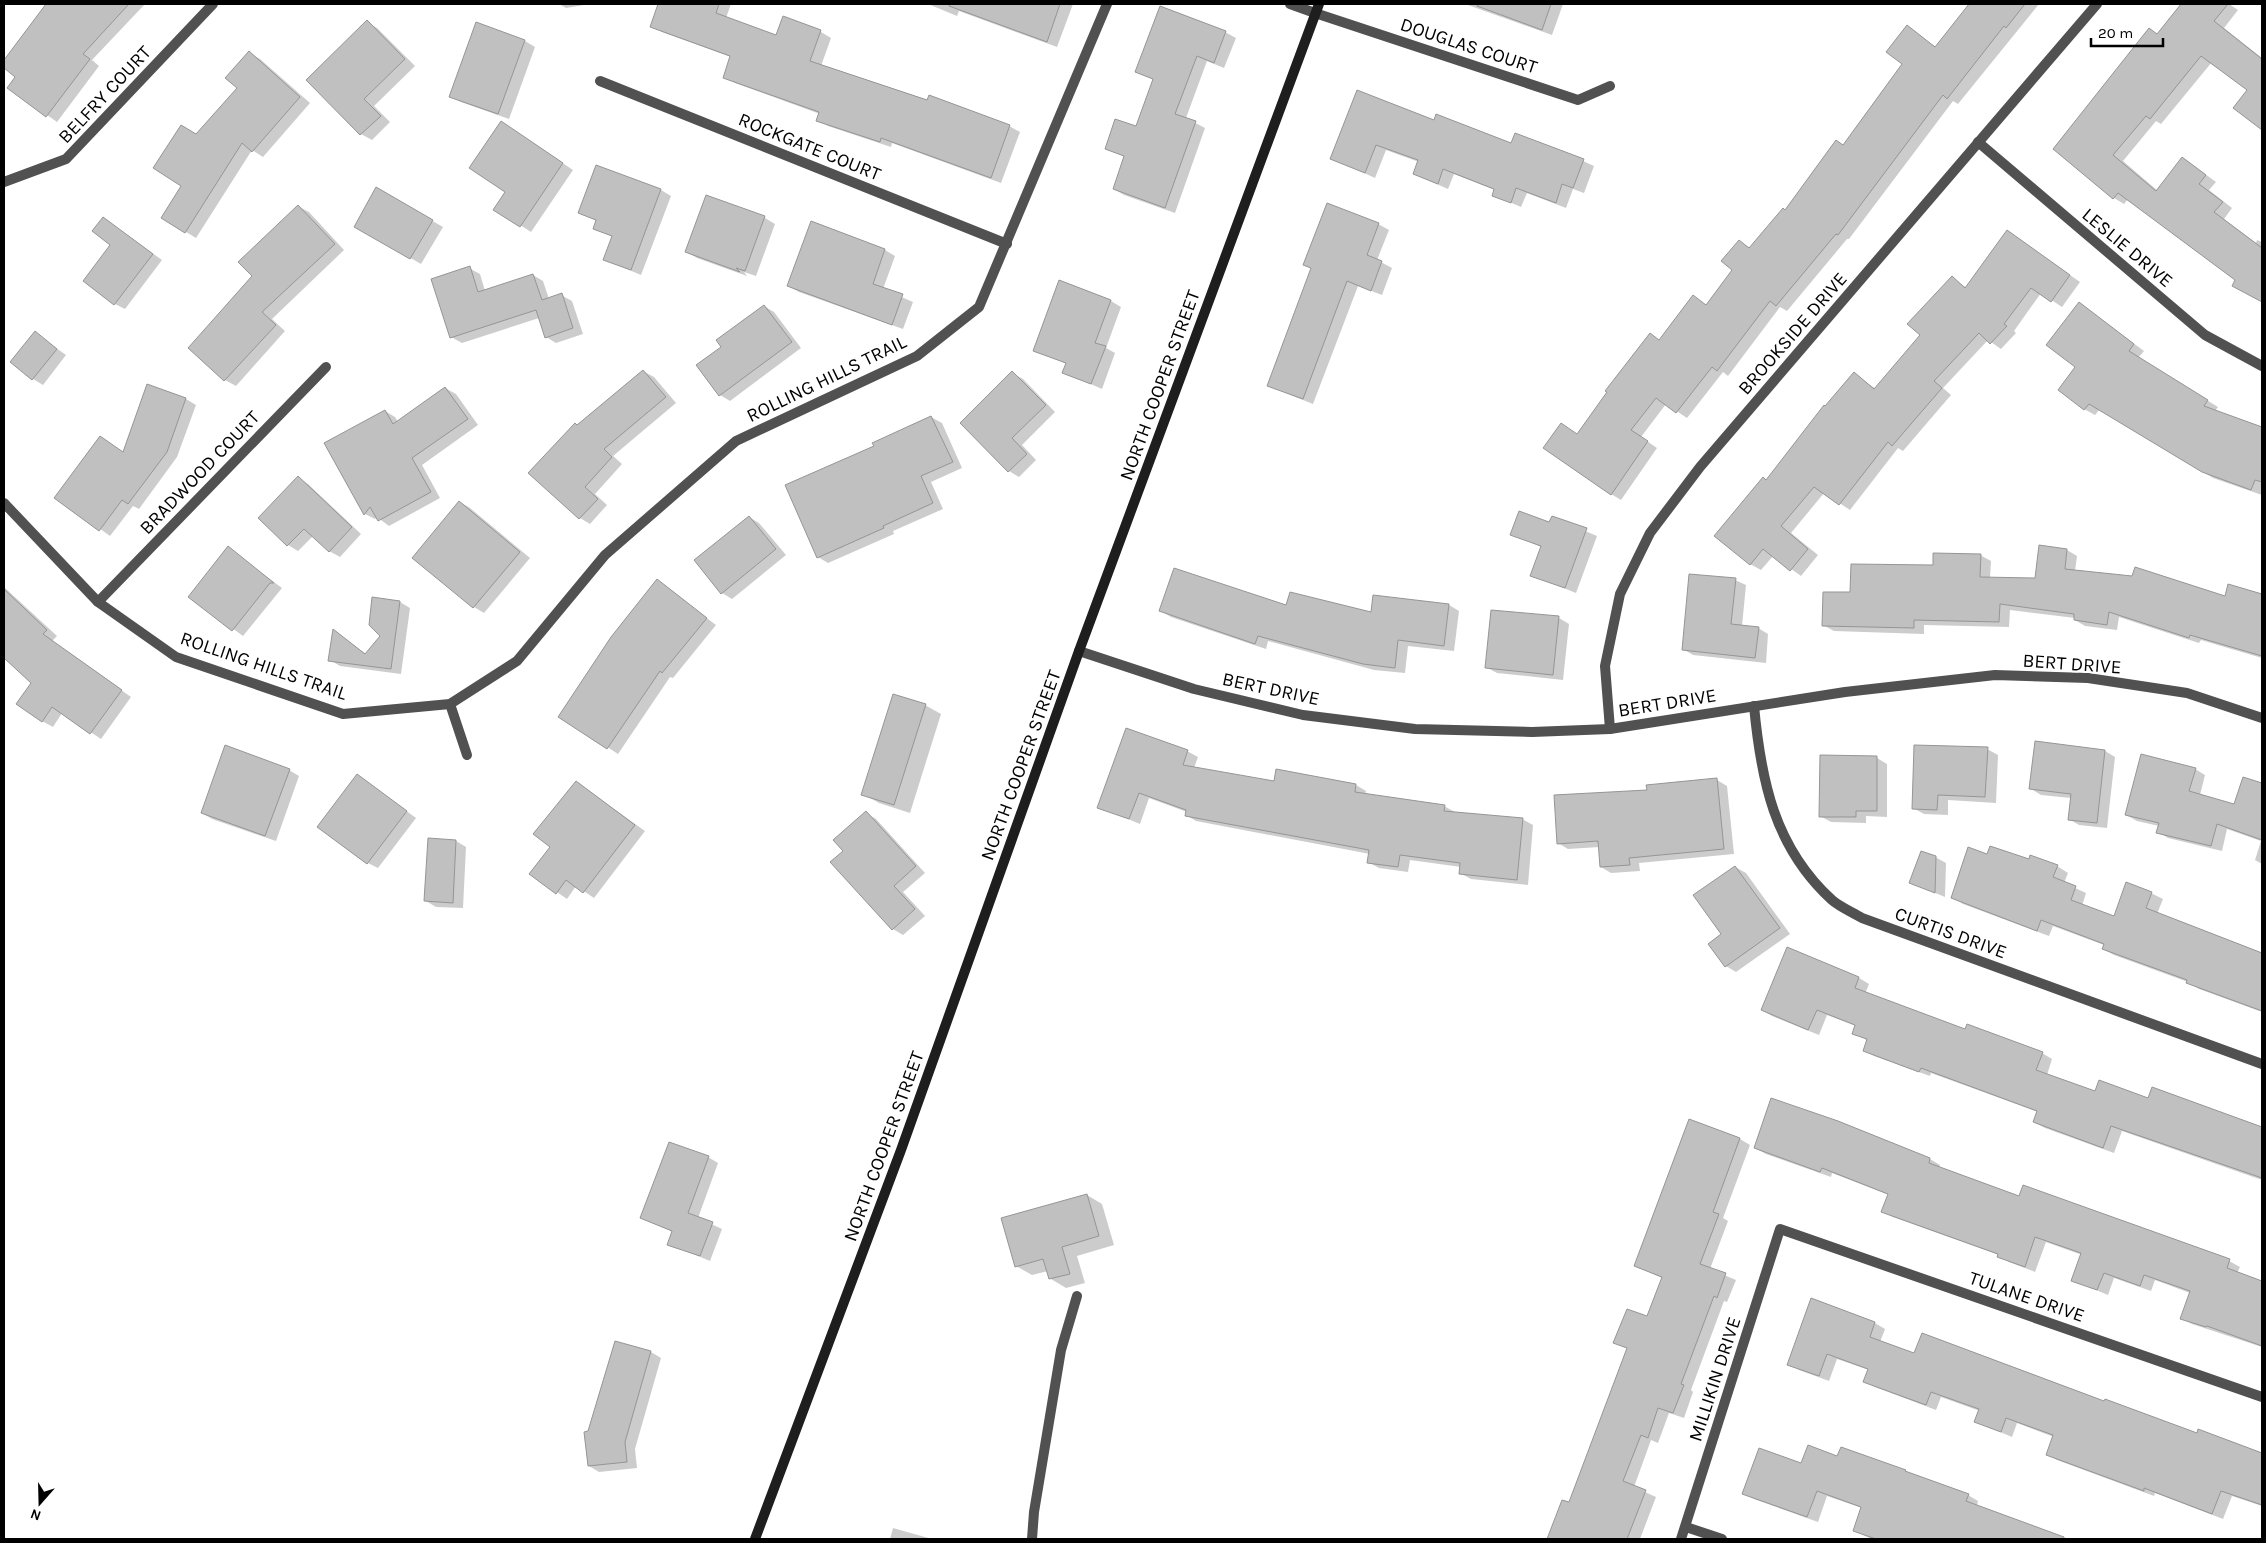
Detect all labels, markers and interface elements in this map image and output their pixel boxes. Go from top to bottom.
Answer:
street label: DOUGLAS COURT [1397,13,1540,79]
scale bar [2091,15,2164,47]
text: 20 m [2098,24,2133,42]
street label: BELFRY COURT [54,41,156,148]
street label: ROCKGATE COURT [735,108,884,186]
street label: LESLIE DRIVE [2078,204,2177,292]
street label: BROOKSIDE DRIVE [1734,268,1852,399]
street label: NORTH COOPER STREET [1115,287,1205,483]
street label: ROLLING HILLS TRAIL [743,331,910,427]
street label: BRADWOOD COURT [135,406,265,539]
street label: ROLLING HILLS TRAIL [177,627,350,705]
street label: BERT DRIVE [2022,650,2122,678]
street label: NORTH COOPER STREET [976,667,1066,863]
street label: BERT DRIVE [1220,668,1322,710]
street label: BERT DRIVE [1617,684,1718,722]
street label: CURTIS DRIVE [1892,903,2010,963]
street label: NORTH COOPER STREET [839,1048,929,1244]
street label: TULANE DRIVE [1966,1267,2087,1327]
street label: MILLIKIN DRIVE [1684,1314,1745,1444]
north arrow [15,1478,65,1528]
text: N [28,1505,43,1524]

